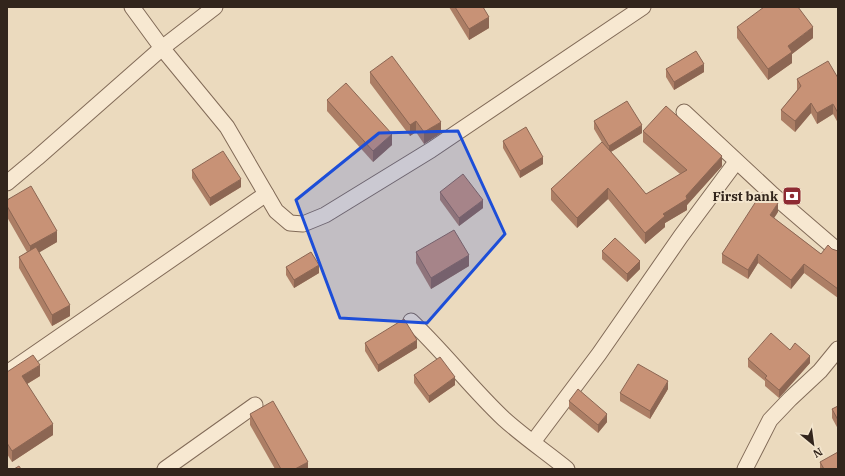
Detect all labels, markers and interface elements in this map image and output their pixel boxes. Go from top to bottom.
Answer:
bank icon: First bank [781,185,803,207]
place label: First bank [712,188,779,205]
north arrow [793,424,833,464]
text: N [810,445,825,461]

